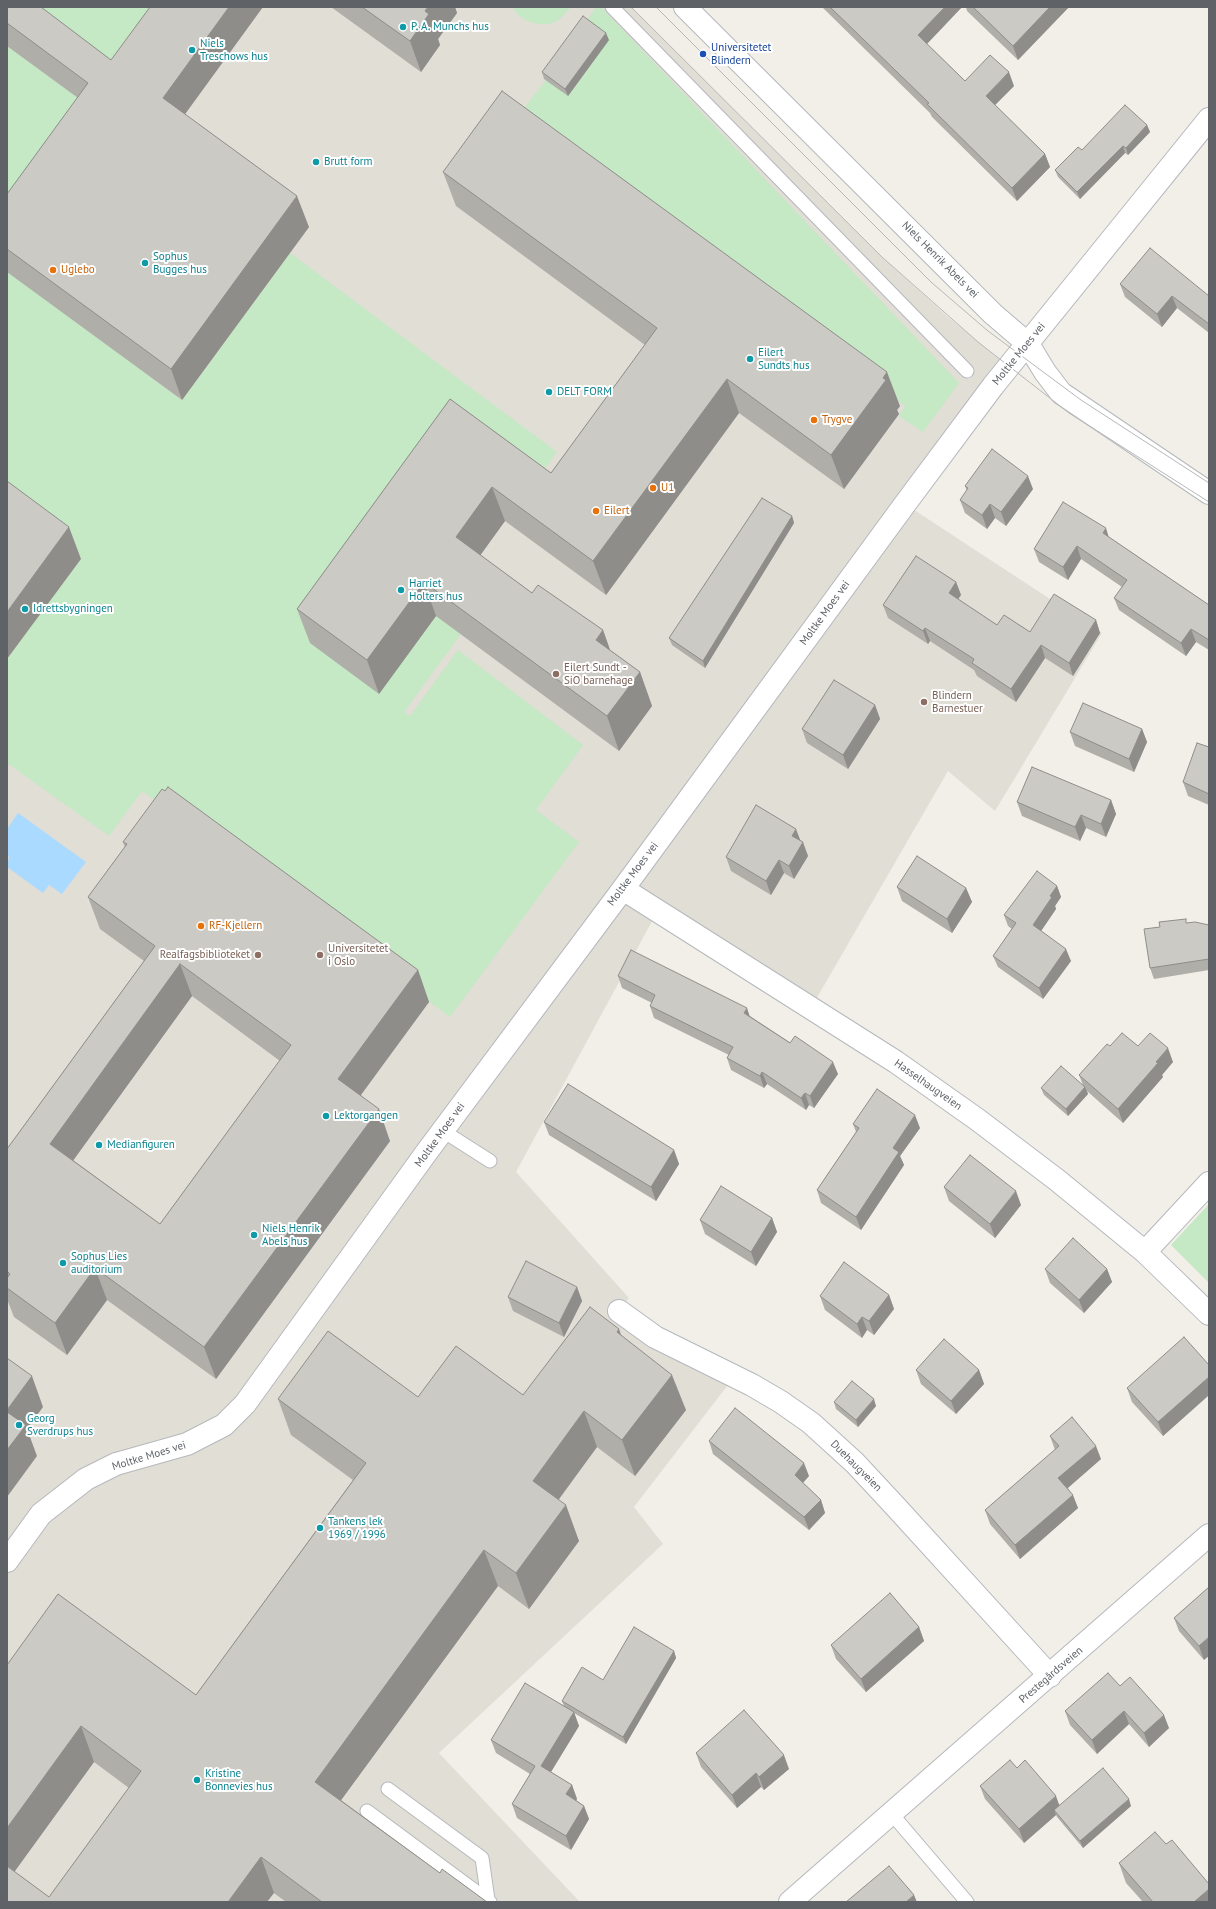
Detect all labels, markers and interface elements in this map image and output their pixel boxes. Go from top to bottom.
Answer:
place label: P. A. Munchs hus [411,20,489,34]
marker: P. A. Munchs hus [398,22,408,32]
place label: Niels Treschows hus [200,37,268,63]
place label: Universitetet Blindern [711,41,771,67]
marker: Niels Treschows hus [187,45,197,55]
marker: Universitetet Blindern [698,49,708,59]
place label: Brutt form [324,155,372,169]
marker: Brutt form [311,157,321,167]
street label: Niels Henrik Abels vei [899,219,981,301]
place label: Sophus Bugges hus [153,250,207,276]
marker: Sophus Bugges hus [140,258,150,268]
place label: Uglebo [61,263,95,277]
marker: Uglebo [48,265,58,275]
street label: Moltke Moes vei [990,320,1048,388]
place label: Eilert Sundts hus [758,346,810,372]
marker: Eilert Sundts hus [745,354,755,364]
place label: DELT FORM [557,385,612,399]
marker: DELT FORM [544,387,554,397]
place label: Trygve [822,413,852,427]
marker: Trygve [809,415,819,425]
place label: U1 [661,481,674,495]
marker: U1 [648,483,658,493]
place label: Eilert [604,504,629,518]
marker: Eilert [591,506,601,516]
place label: Harriet Holters hus [409,577,463,603]
street label: Moltke Moes vei [797,578,853,648]
marker: Harriet Holters hus [396,585,406,595]
place label: Idrettsbygningen [33,602,113,616]
marker: Idrettsbygningen [20,604,30,614]
place label: Eilert Sundt - SiO barnehage [564,661,633,687]
marker: Eilert Sundt - SiO barnehage [551,669,561,679]
place label: Blindern Barnestuer [932,689,983,715]
marker: Blindern Barnestuer [919,697,929,707]
street label: Moltke Moes vei [605,839,661,909]
place label: RF-Kjellern [209,919,262,933]
marker: RF-Kjellern [196,921,206,931]
place label: Universitetet i Oslo [328,942,388,968]
place label: Realfagsbiblioteket [160,948,250,962]
marker: Realfagsbiblioteket [253,950,263,960]
marker: Universitetet i Oslo [315,950,325,960]
street label: Hasselhaugveien [892,1057,964,1113]
street label: Moltke Moes vei [412,1100,468,1170]
place label: Lektorgangen [334,1109,398,1123]
marker: Lektorgangen [321,1111,331,1121]
place label: Medianfiguren [107,1138,175,1152]
marker: Medianfiguren [94,1140,104,1150]
place label: Niels Henrik Abels hus [262,1222,320,1248]
marker: Niels Henrik Abels hus [249,1230,259,1240]
place label: Sophus Lies auditorium [71,1250,127,1276]
marker: Sophus Lies auditorium [58,1258,68,1268]
place label: Georg Sverdrups hus [27,1412,93,1438]
marker: Georg Sverdrups hus [14,1420,24,1430]
street label: Moltke Moes vei [110,1438,188,1474]
street label: Duehaugveien [828,1438,884,1494]
place label: Tankens lek 1969 / 1996 [328,1515,386,1541]
marker: Tankens lek 1969 / 1996 [315,1523,325,1533]
street label: Prestegårdsveien [1017,1644,1085,1706]
place label: Kristine Bonnevies hus [205,1767,273,1793]
marker: Kristine Bonnevies hus [192,1775,202,1785]

